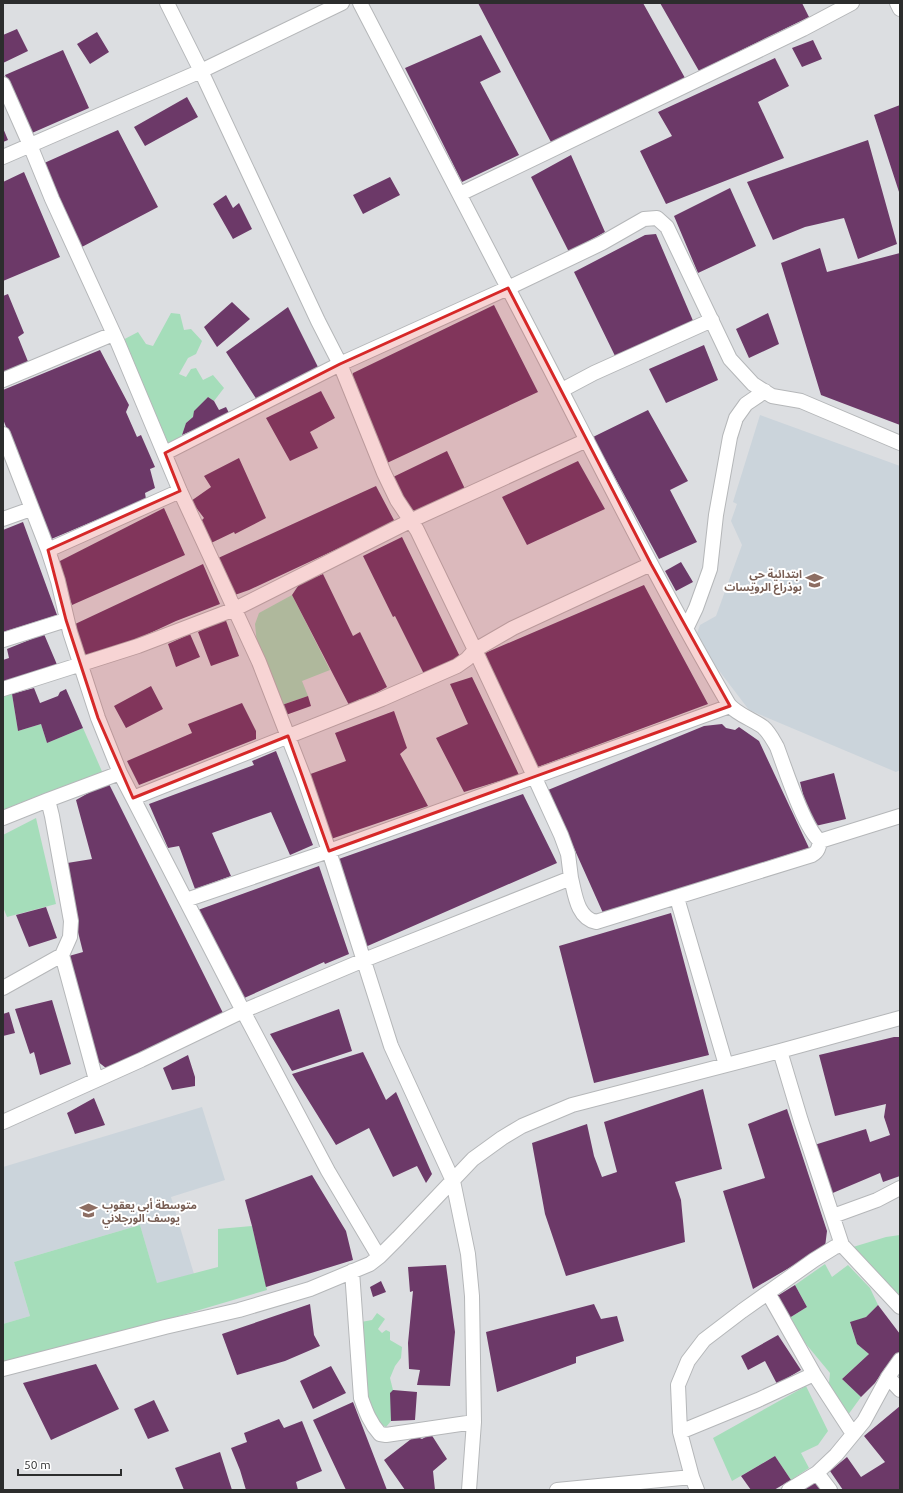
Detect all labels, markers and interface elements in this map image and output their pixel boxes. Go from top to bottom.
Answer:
place label: ابتدائية حي بوذراع الرويسات [724,568,802,595]
school or university icon: ابتدائية حي بوذراع الرويسات [805,570,825,590]
place label: متوسطة أبي يعقوب يوسف الورجلاني [102,1198,197,1228]
school or university icon: متوسطة أبي يعقوب يوسف الورجلاني [79,1201,99,1221]
scale bar [18,1451,121,1477]
text: 50 m [24,1458,51,1471]

